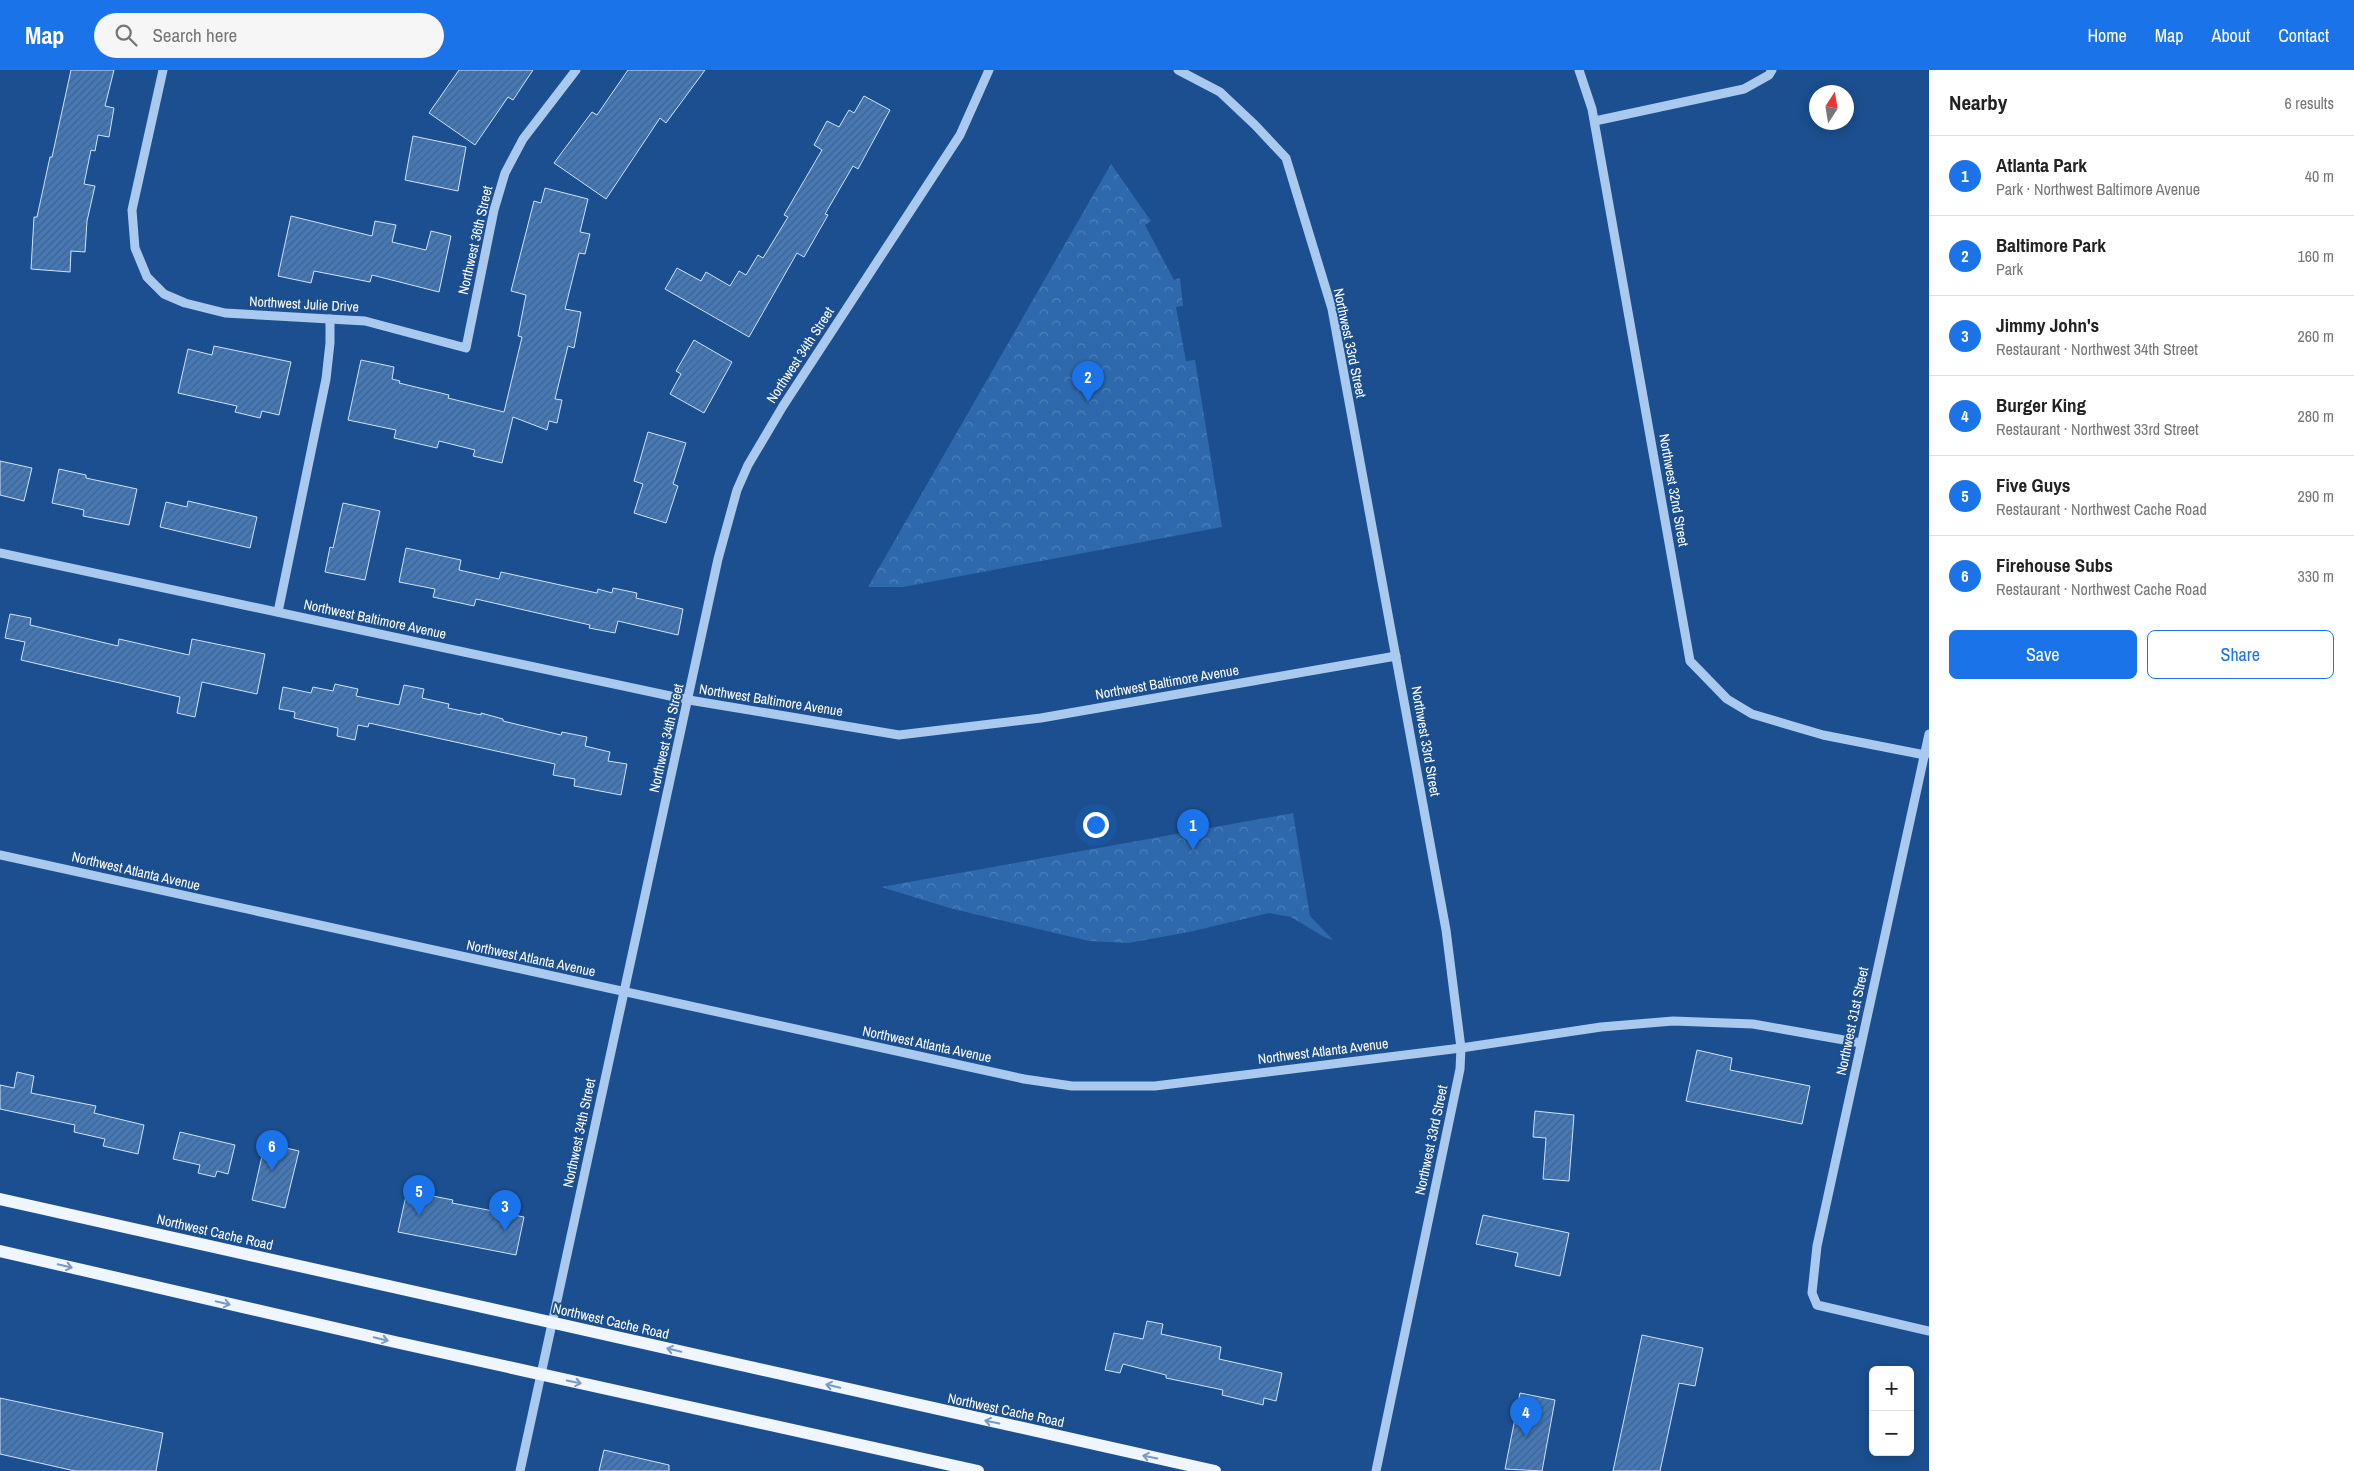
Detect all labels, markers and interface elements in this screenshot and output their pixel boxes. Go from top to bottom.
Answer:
search box [94,13,444,58]
text: Map [25,19,64,51]
icon: search [112,21,140,49]
text: Search here [152,22,237,48]
text: Home [2087,23,2127,48]
text: Map [2155,23,2184,48]
text: About [2212,23,2250,48]
text: Contact [2278,23,2329,48]
north arrow [1809,85,1854,130]
text: Nearby [1949,88,2007,117]
text: 6 results [2284,92,2334,114]
text: Atlanta Park [1996,152,2087,178]
text: 1 [1961,165,1969,187]
text: 40 m [2305,165,2334,187]
text: Park · Northwest Baltimore Avenue [1996,178,2200,200]
street label: Northwest 36th Street [454,184,496,296]
text: Baltimore Park [1996,232,2106,258]
text: 2 [1961,245,1969,267]
text: 160 m [2298,245,2334,267]
text: Park [1996,258,2023,280]
street label: Northwest 33rd Street [1330,287,1370,399]
street label: Northwest Julie Drive [249,292,359,316]
street label: Northwest 34th Street [762,304,838,406]
text: Jimmy John's [1996,312,2099,338]
text: 3 [1961,325,1969,347]
text: 260 m [2298,325,2334,347]
text: Restaurant · Northwest 34th Street [1996,338,2198,360]
pin: 2 [1072,361,1104,402]
text: Burger King [1996,392,2086,418]
text: 4 [1961,405,1969,427]
text: 280 m [2298,405,2334,427]
text: Restaurant · Northwest 33rd Street [1996,418,2199,440]
street label: Northwest 32nd Street [1655,432,1693,548]
text: Five Guys [1996,472,2070,498]
text: 5 [1961,485,1969,507]
text: 290 m [2298,485,2334,507]
text: Restaurant · Northwest Cache Road [1996,498,2207,520]
text: Firehouse Subs [1996,552,2113,578]
text: 6 [1961,565,1969,587]
text: 330 m [2298,565,2334,587]
text: Restaurant · Northwest Cache Road [1996,578,2207,600]
street label: Northwest Baltimore Avenue [302,595,448,643]
button: Save [1949,630,2137,679]
button: Share [2147,630,2334,679]
street label: Northwest Baltimore Avenue [1094,661,1240,703]
street label: Northwest Baltimore Avenue [698,680,844,720]
street label: Northwest 34th Street [645,682,687,794]
street label: Northwest 33rd Street [1407,684,1445,798]
pin: 1 [1177,809,1209,850]
your location [1083,812,1109,838]
street label: Northwest Atlanta Avenue [70,847,202,895]
street label: Northwest Atlanta Avenue [465,936,597,980]
street label: Northwest 31st Street [1832,965,1872,1077]
street label: Northwest Atlanta Avenue [861,1022,993,1066]
street label: Northwest Atlanta Avenue [1257,1034,1389,1068]
street label: Northwest 34th Street [559,1077,599,1189]
street label: Northwest 33rd Street [1411,1084,1451,1196]
pin: 6 [256,1130,288,1171]
pin: 5 [403,1175,435,1216]
pin: 3 [489,1190,521,1231]
street label: Northwest Cache Road [155,1210,275,1254]
one-way arrow [56,1262,72,1271]
one-way arrow [214,1299,230,1308]
street label: Northwest Cache Road [551,1299,671,1343]
one-way arrow [373,1335,389,1344]
one-way arrow [667,1345,683,1354]
map controls [1869,1366,1914,1456]
button: + [1869,1366,1914,1411]
one-way arrow [566,1378,582,1387]
one-way arrow [825,1381,841,1390]
street label: Northwest Cache Road [946,1389,1066,1431]
pin: 4 [1510,1396,1542,1437]
button: − [1869,1411,1914,1456]
one-way arrow [984,1417,1000,1426]
one-way arrow [1143,1452,1159,1461]

